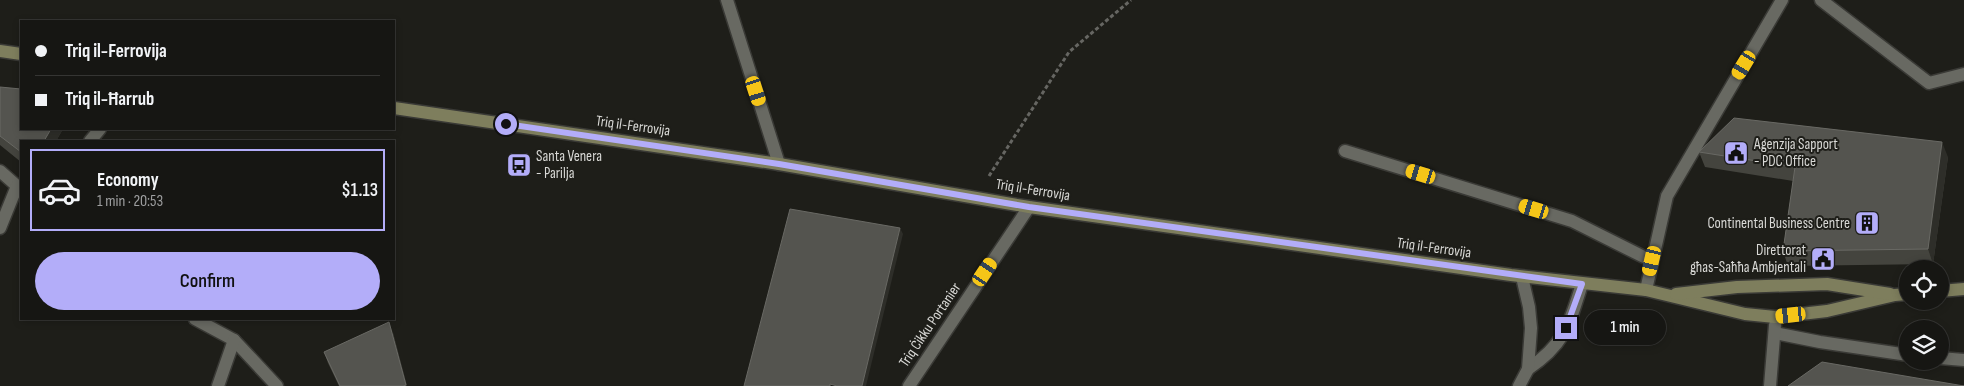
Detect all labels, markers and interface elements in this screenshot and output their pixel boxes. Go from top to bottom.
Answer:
text: Triq il-Ferrovija [65,40,167,63]
car [1729,48,1758,82]
car [744,74,767,108]
text: Triq il-Ħarrub [65,88,154,111]
street label: Triq il-Ferrovija [595,111,672,141]
route start [495,113,517,135]
place label: Agenzija Sapport - PDC Office [1753,135,1838,171]
public building icon: Agenzija Sapport - PDC Office [1723,140,1749,166]
place label: Santa Venera - Parilja [536,147,602,183]
bus stop icon: Santa Venera - Parilja [506,152,532,178]
car [1404,162,1437,186]
icon: car [37,168,82,213]
text: Economy [97,169,159,192]
street label: Triq il-Ferrovija [995,175,1072,205]
text: $1.13 [341,179,378,202]
text: 1 min · 20:53 [97,192,163,211]
car [1517,197,1550,221]
building icon: Continental Business Centre [1854,210,1880,236]
place label: Continental Business Centre [1707,214,1850,233]
street label: Triq il-Ferrovija [1396,233,1473,263]
place label: Direttorat għas-Saħħa Ambjentali [1690,241,1806,277]
car [1641,245,1662,277]
public building icon: Direttorat għas-Saħħa Ambjentali [1810,246,1836,272]
button: Confirm [35,252,380,310]
car [970,255,999,289]
map controls [1899,260,1949,370]
button: locate [1899,260,1949,310]
street label: Triq Ċikku Portanier [895,279,966,371]
car [1775,306,1806,324]
callout: 1 min [1584,310,1666,346]
route end [1555,317,1577,339]
text: 1 min [1610,318,1640,337]
button: layers [1899,320,1949,370]

